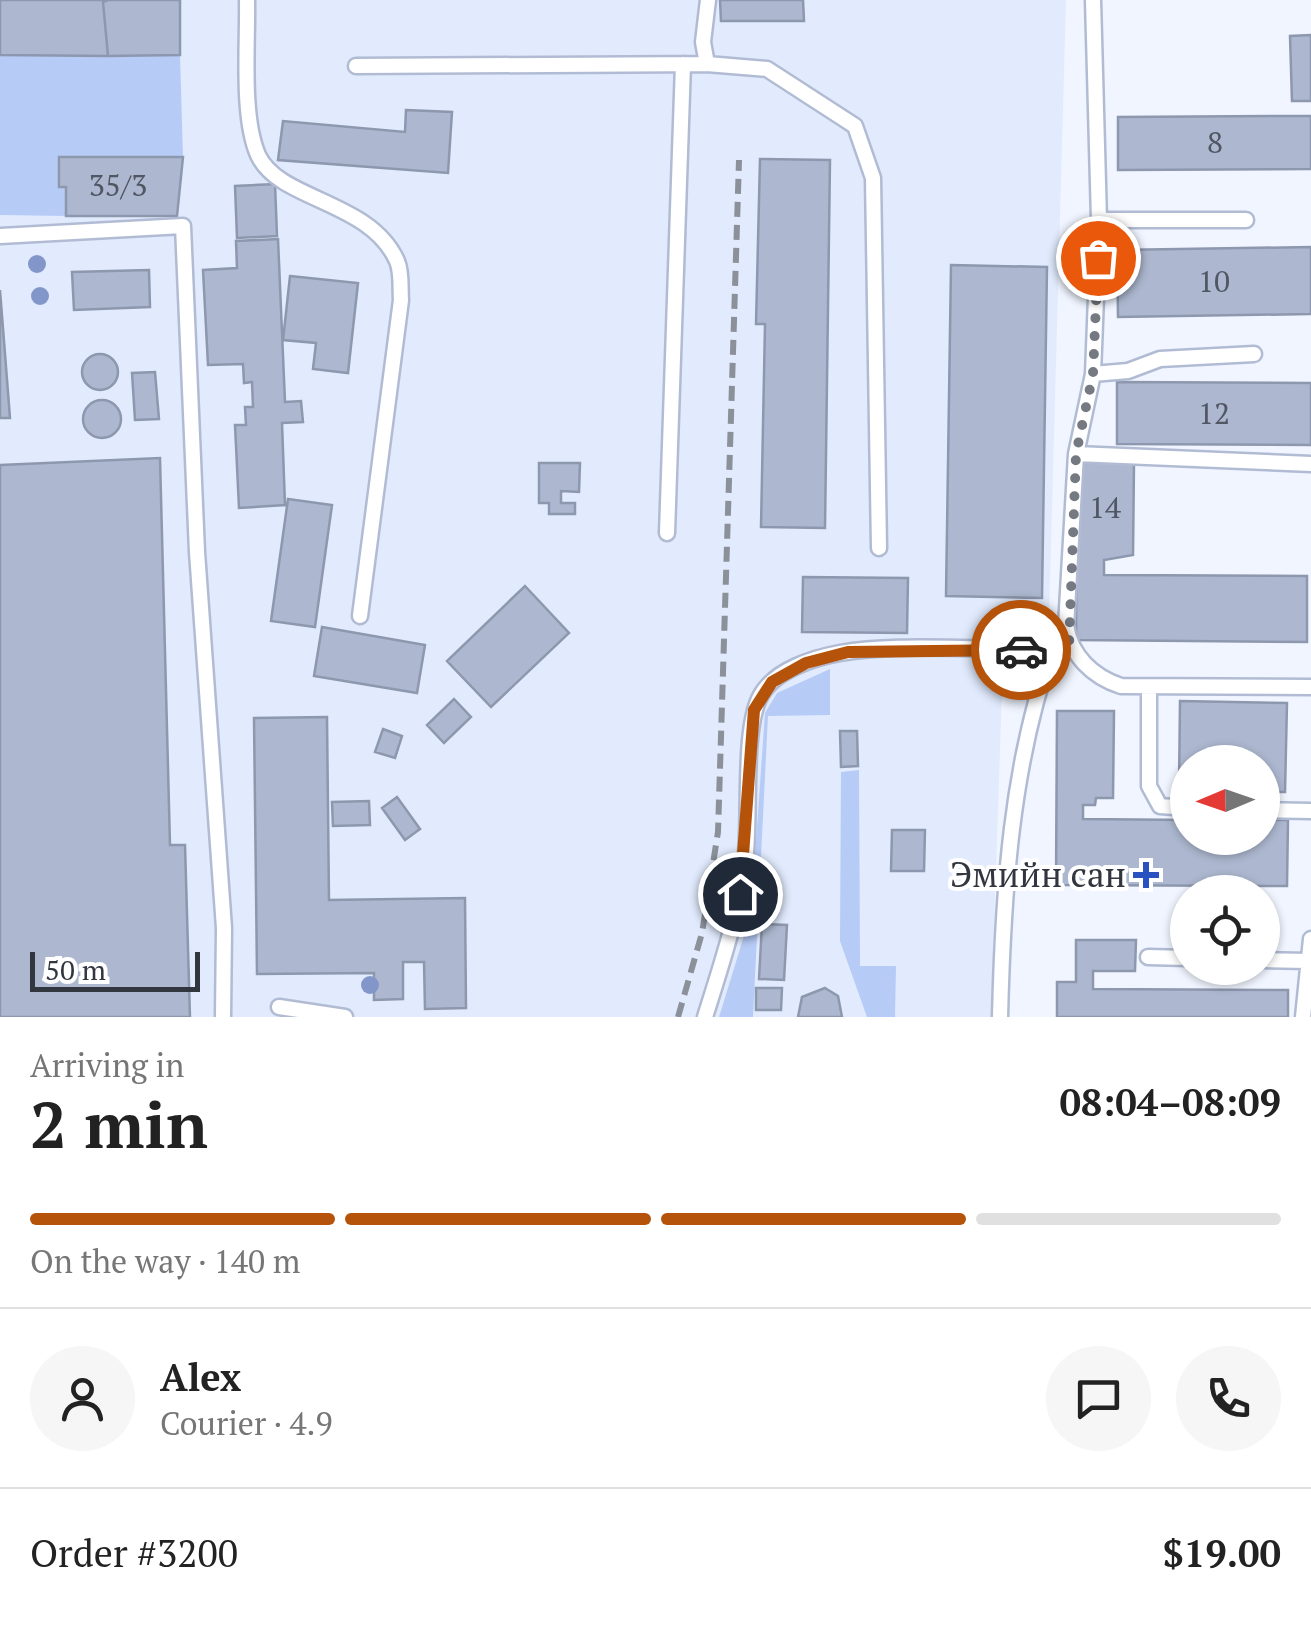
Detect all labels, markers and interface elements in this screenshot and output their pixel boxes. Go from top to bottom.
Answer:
house number: 8 [1207,122,1223,162]
house number: 35/3 [89,165,147,205]
pin [1056,216,1141,301]
icon: bag [1071,231,1126,286]
house number: 10 [1198,261,1230,301]
house number: 12 [1198,393,1230,433]
house number: 14 [1089,487,1121,527]
courier [971,600,1071,700]
icon: car [994,623,1049,678]
north arrow [1170,745,1280,855]
map controls [1170,745,1280,985]
place label: Эмийн сан [950,851,1126,897]
pin [698,852,783,937]
marker: Эмийн сан [1135,864,1157,886]
icon: home [713,867,768,922]
button: locate [1170,875,1280,985]
scale bar [30,947,200,991]
text: 50 m [45,951,106,988]
text: Arriving in [30,1044,184,1086]
text: 08:04–08:09 [1059,1077,1281,1127]
text: 2 min [30,1080,208,1167]
text: On the way · 140 m [30,1240,300,1282]
button: person [30,1346,135,1451]
button: chat [1046,1346,1151,1451]
button: phone [1176,1346,1281,1451]
text: Alex [160,1352,241,1402]
text: Courier · 4.9 [160,1402,332,1444]
text: Order #3200 [30,1528,238,1578]
text: $19.00 [1162,1528,1281,1578]

